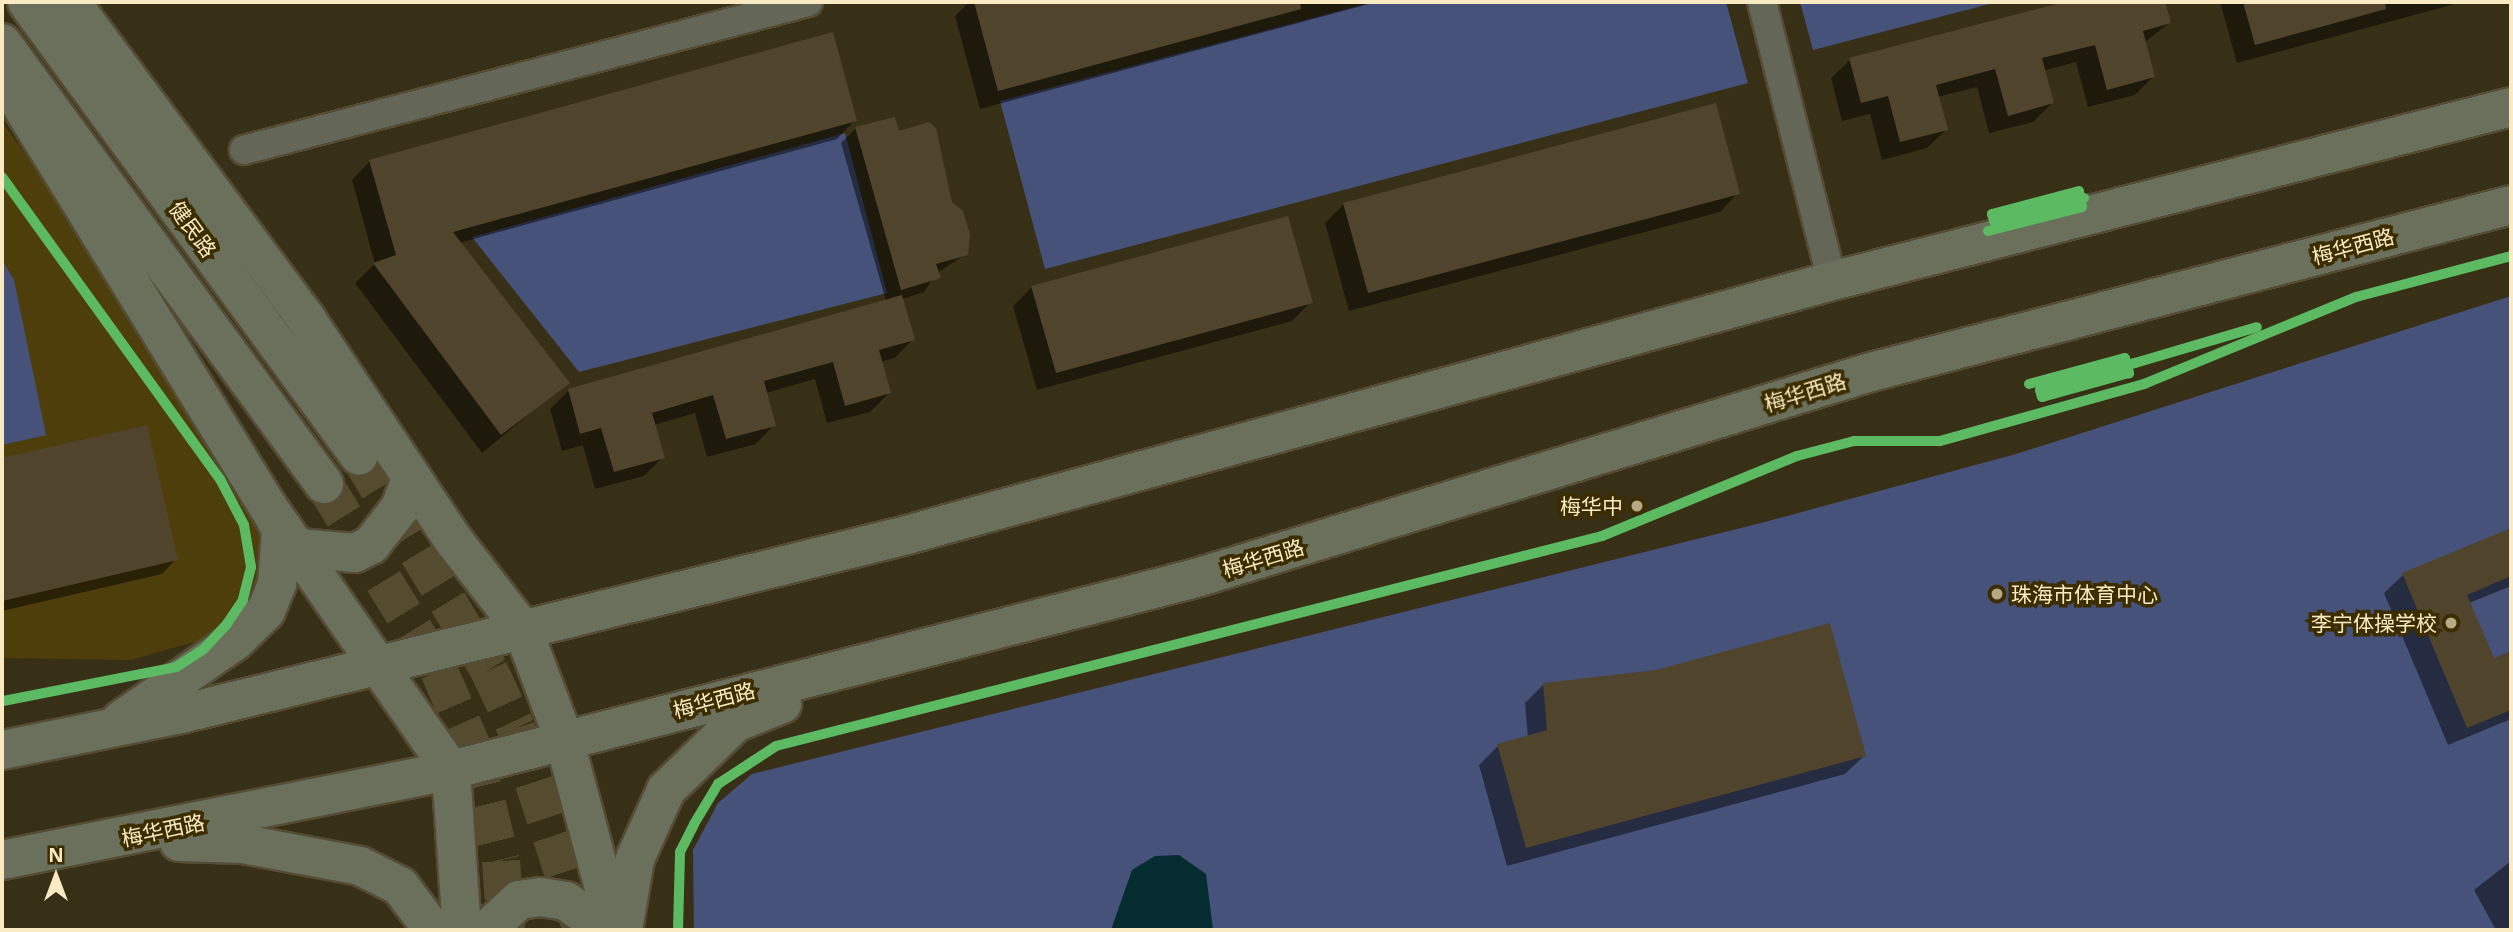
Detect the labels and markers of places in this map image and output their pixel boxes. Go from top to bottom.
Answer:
place label: 梅华中 [1560,493,1623,519]
marker: 梅华中 [1629,498,1645,514]
place label: 珠海市体育中心 [2011,581,2158,607]
marker: 珠海市体育中心 [1989,586,2005,602]
place label: 李宁体操学校 [2311,610,2437,636]
marker: 李宁体操学校 [2443,615,2459,631]

